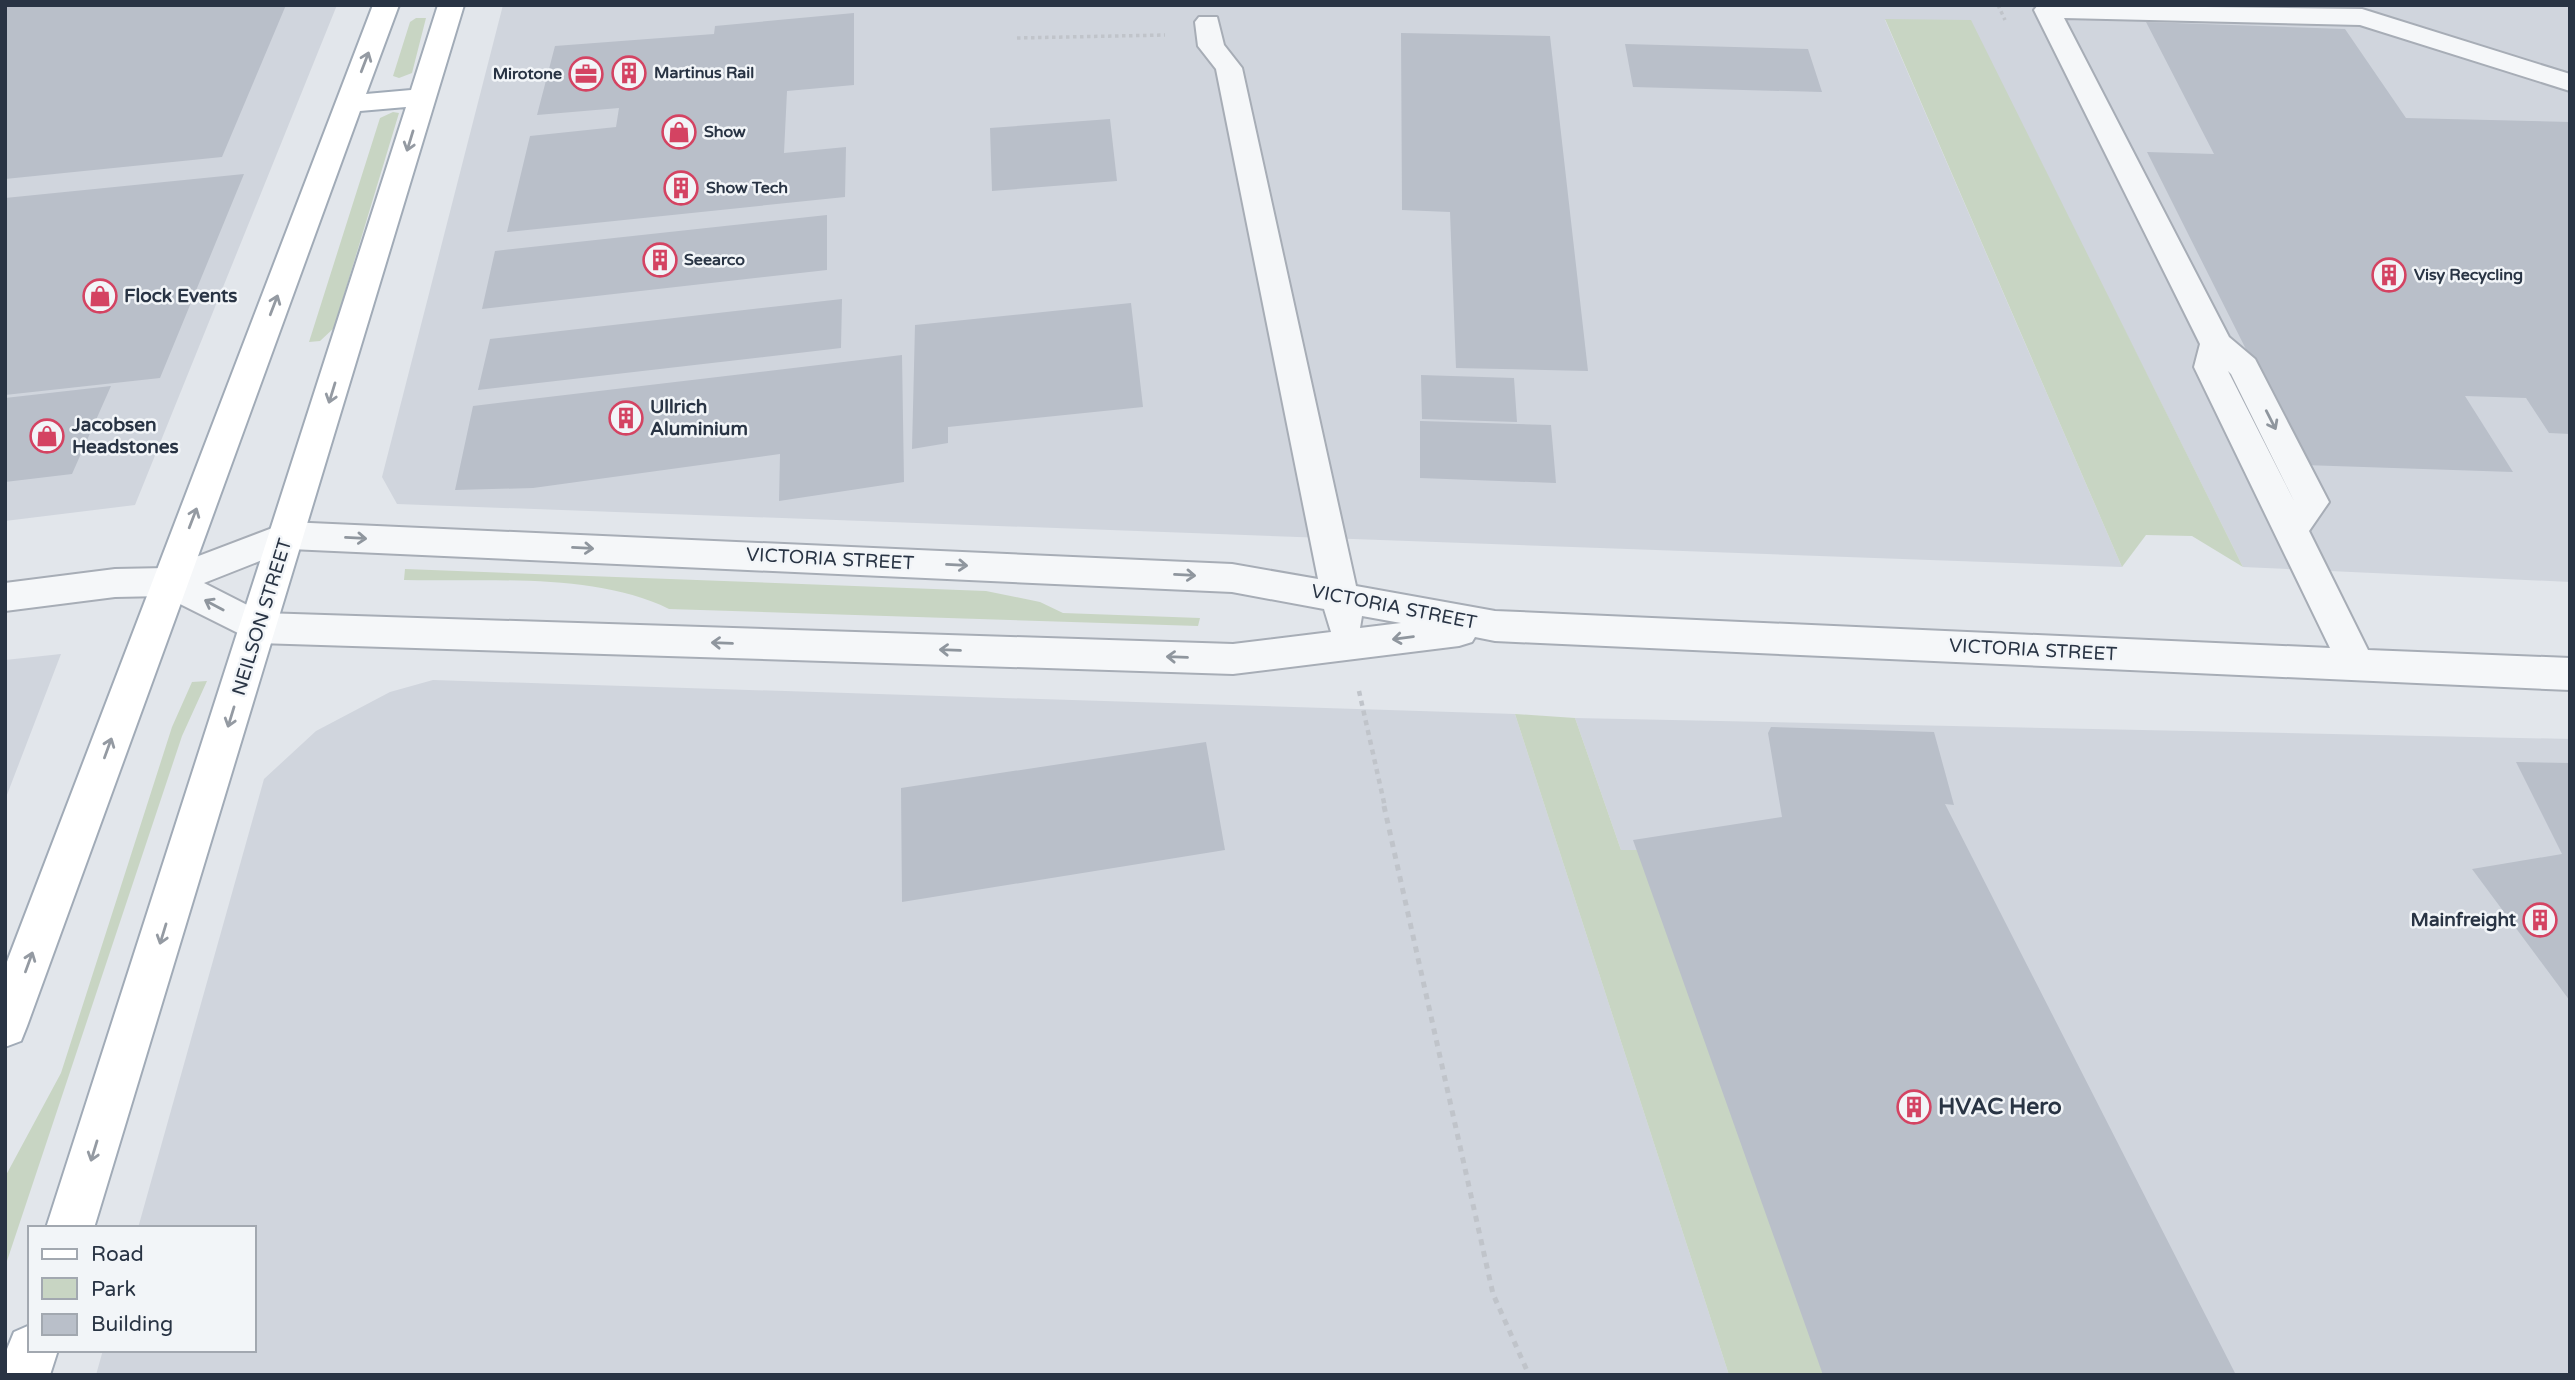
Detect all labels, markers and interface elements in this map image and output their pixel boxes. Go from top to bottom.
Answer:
one-way arrow [359,52,372,74]
building icon: Martinus Rail [610,54,648,92]
office icon: Mirotone [567,55,605,93]
place label: Martinus Rail [654,63,754,83]
place label: Mirotone [493,64,562,84]
shop icon: Show [660,113,698,151]
place label: Show [704,122,746,142]
one-way arrow [402,129,415,151]
building icon: Show Tech [662,169,700,207]
place label: Show Tech [706,178,788,198]
building icon: Seearco [641,241,679,279]
place label: Seearco [684,250,745,270]
building icon: Visy Recycling [2370,256,2408,294]
place label: Visy Recycling [2414,265,2523,285]
shop icon: Flock Events [81,277,119,315]
place label: Flock Events [124,285,237,307]
one-way arrow [268,294,281,316]
one-way arrow [324,381,337,403]
place label: Ullrich Aluminium [650,396,748,440]
building icon: Ullrich Aluminium [607,399,645,437]
one-way arrow [2264,409,2278,430]
place label: Jacobsen Headstones [71,414,179,458]
shop icon: Jacobsen Headstones [28,417,66,455]
one-way arrow [188,507,201,529]
one-way arrow [344,531,367,544]
street label: NEILSON STREET [228,535,296,698]
one-way arrow [571,542,594,555]
street label: VICTORIA STREET [745,544,915,574]
one-way arrow [946,559,969,572]
one-way arrow [1173,569,1196,582]
street label: VICTORIA STREET [1309,580,1479,634]
one-way arrow [204,598,225,611]
one-way arrow [1392,631,1415,644]
street label: VICTORIA STREET [1948,635,2118,665]
one-way arrow [711,636,734,649]
one-way arrow [938,643,961,656]
one-way arrow [1166,650,1189,663]
one-way arrow [223,705,236,727]
one-way arrow [103,738,115,760]
building icon: Mainfreight [2521,901,2559,939]
place label: Mainfreight [2411,909,2517,932]
one-way arrow [155,922,168,944]
one-way arrow [24,951,36,973]
building icon: HVAC Hero [1895,1088,1933,1126]
place label: HVAC Hero [1938,1093,2062,1121]
one-way arrow [87,1140,100,1162]
legend [28,1226,256,1352]
text: Road [91,1242,144,1267]
text: Park [91,1277,136,1302]
text: Building [91,1312,173,1337]

